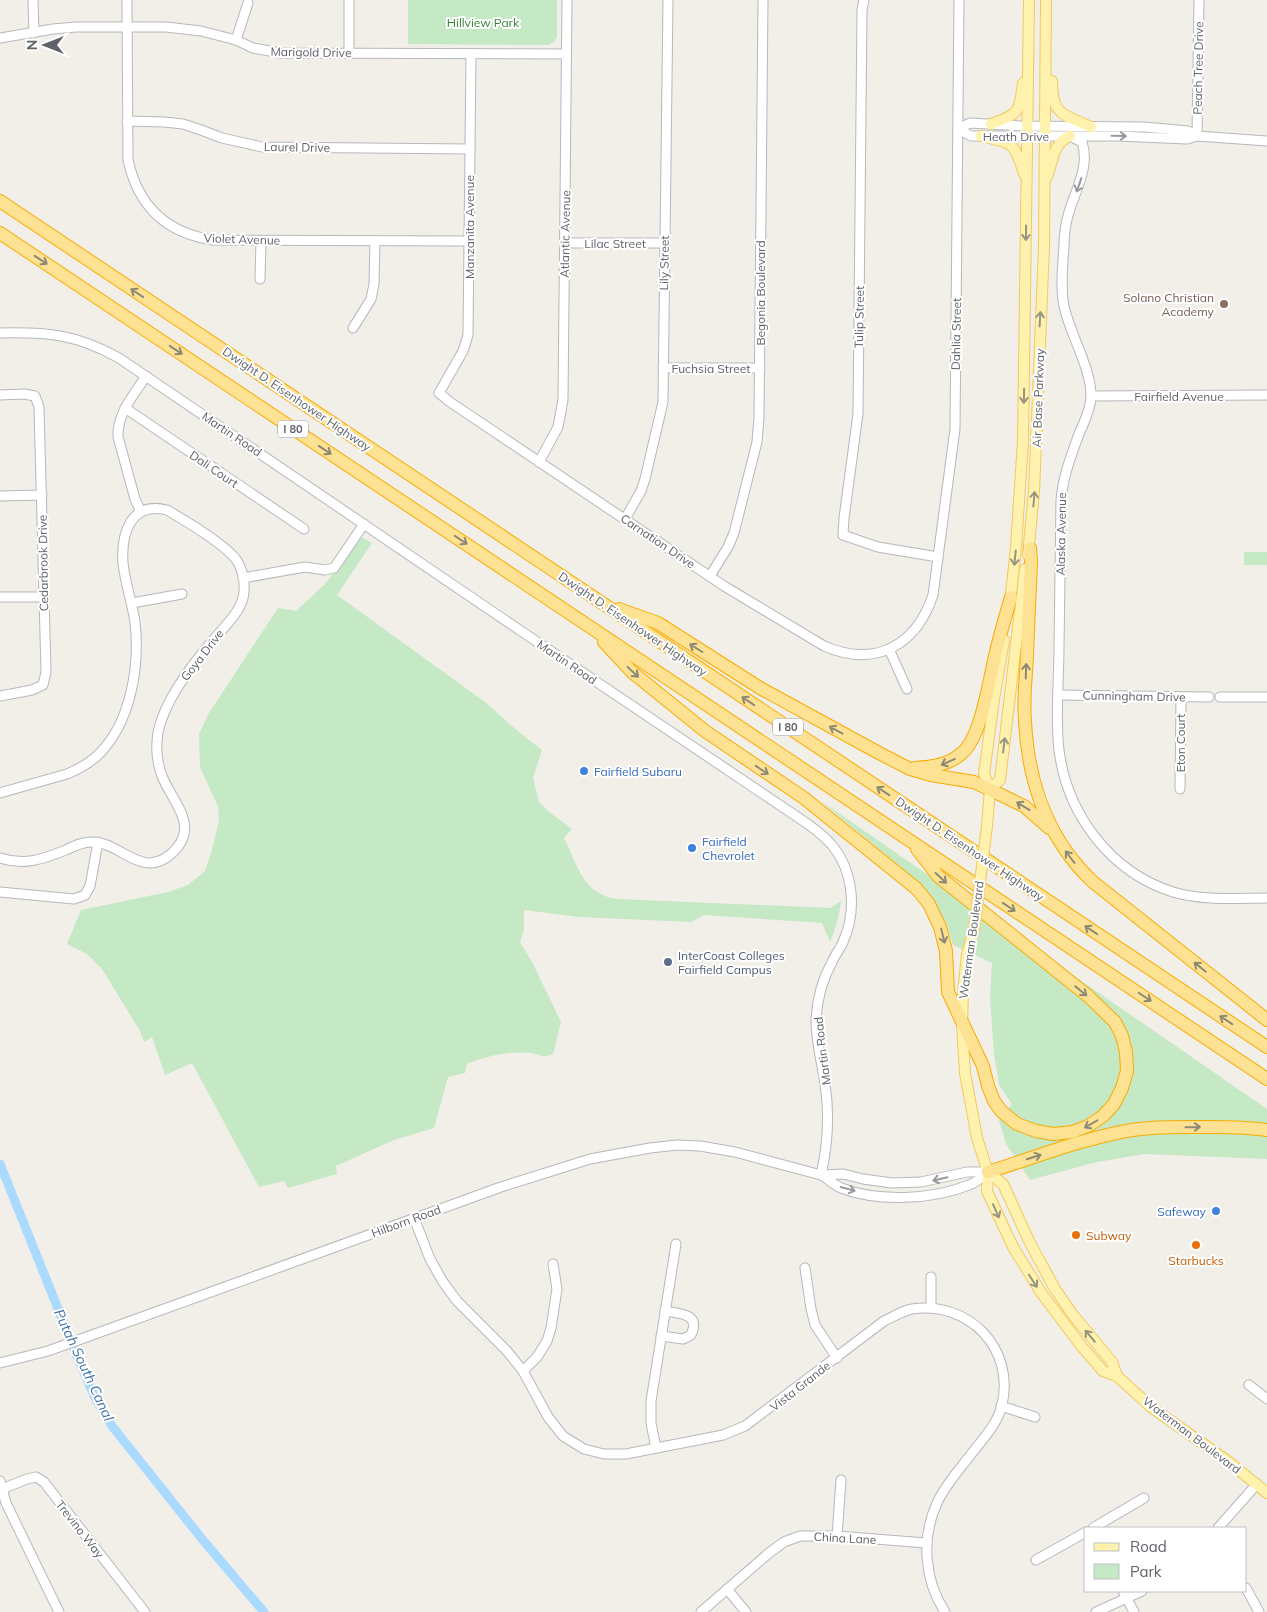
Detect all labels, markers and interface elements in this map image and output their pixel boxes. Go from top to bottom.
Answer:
park label: Hillview Park [447,15,520,30]
north arrow [20,20,70,70]
street label: Peach Tree Drive [1190,21,1206,115]
text: N [23,40,41,50]
street label: Marigold Drive [270,44,352,60]
street label: Heath Drive [983,129,1049,144]
one-way arrow [1110,131,1127,141]
street label: Laurel Drive [264,139,330,155]
street label: Manzanita Avenue [462,175,477,279]
one-way arrow [1074,176,1083,192]
street label: Atlantic Avenue [557,190,573,278]
one-way arrow [1021,224,1031,241]
street label: Violet Avenue [203,230,281,248]
street label: Lily Street [656,235,672,291]
street label: Lilac Street [584,236,646,251]
street label: Begonia Boulevard [753,240,768,346]
one-way arrow [33,255,47,265]
street label: Tulip Street [851,286,867,348]
one-way arrow [130,287,144,298]
place label: Solano Christian Academy [1123,290,1215,319]
street label: Dahlia Street [948,298,964,370]
marker: Solano Christian Academy [1218,298,1230,310]
one-way arrow [1036,311,1045,327]
street label: Dwight D. Eisenhower Highway [220,344,375,455]
one-way arrow [168,345,182,355]
street label: Air Base Parkway [1029,348,1047,448]
street label: Fuchsia Street [672,361,750,376]
one-way arrow [1019,387,1029,403]
street label: Fairfield Avenue [1134,389,1224,404]
street label: Martin Road [199,409,265,459]
road number: I 80 [278,420,308,438]
one-way arrow [318,445,332,455]
street label: Dali Court [187,447,241,491]
one-way arrow [1029,491,1038,507]
street label: Alaska Avenue [1053,492,1069,576]
street label: Carnation Drive [618,510,698,572]
street label: Cedarbrook Drive [35,515,51,611]
one-way arrow [453,535,467,545]
one-way arrow [1010,549,1020,565]
street label: Dwight D. Eisenhower Highway [556,569,711,680]
street label: Goya Drive [177,626,227,684]
street label: Martin Road [534,637,600,687]
one-way arrow [689,642,703,652]
one-way arrow [1021,663,1031,680]
one-way arrow [626,666,639,678]
street label: Cunningham Drive [1082,688,1186,704]
one-way arrow [741,696,755,706]
street label: Eton Court [1173,714,1188,772]
road number: I 80 [773,719,803,736]
one-way arrow [828,725,843,735]
one-way arrow [999,738,1009,754]
one-way arrow [941,757,956,767]
place label: Fairfield Subaru [594,764,682,779]
marker: Fairfield Subaru [578,765,590,777]
one-way arrow [755,765,769,775]
one-way arrow [877,786,891,796]
street label: Dwight D. Eisenhower Highway [893,794,1048,905]
one-way arrow [1016,801,1030,811]
place label: Fairfield Chevrolet [702,834,755,863]
marker: Fairfield Chevrolet [686,842,698,854]
one-way arrow [1065,851,1076,864]
one-way arrow [935,873,948,884]
street label: Waterman Boulevard [955,880,987,1000]
one-way arrow [1002,902,1016,912]
one-way arrow [1084,924,1098,935]
one-way arrow [939,928,948,944]
place label: InterCoast Colleges Fairfield Campus [678,948,785,977]
marker: InterCoast Colleges Fairfield Campus [662,956,674,968]
one-way arrow [1194,962,1207,973]
one-way arrow [1075,986,1088,997]
one-way arrow [1137,992,1151,1002]
one-way arrow [1220,1015,1234,1025]
street label: Martin Road [810,1016,834,1086]
one-way arrow [1085,1119,1099,1129]
one-way arrow [1184,1122,1200,1132]
one-way arrow [1026,1152,1041,1161]
one-way arrow [933,1175,949,1184]
one-way arrow [840,1185,856,1195]
street label: Hilborn Road [369,1201,443,1241]
one-way arrow [992,1203,1001,1218]
place label: Safeway [1157,1204,1207,1219]
marker: Safeway [1210,1205,1222,1217]
place label: Subway [1086,1228,1132,1243]
marker: Subway [1070,1229,1082,1241]
marker: Starbucks [1190,1239,1202,1251]
place label: Starbucks [1168,1253,1224,1268]
one-way arrow [1028,1273,1038,1287]
water label: Putah South Canal [50,1306,118,1424]
one-way arrow [1084,1330,1095,1343]
street label: Vista Grande [767,1358,833,1414]
street label: Waterman Boulevard [1140,1393,1244,1477]
street label: Trevino Way [53,1497,108,1561]
legend [1084,1527,1247,1592]
street label: China Lane [813,1529,877,1547]
text: Road [1130,1537,1167,1556]
text: Park [1130,1562,1162,1581]

